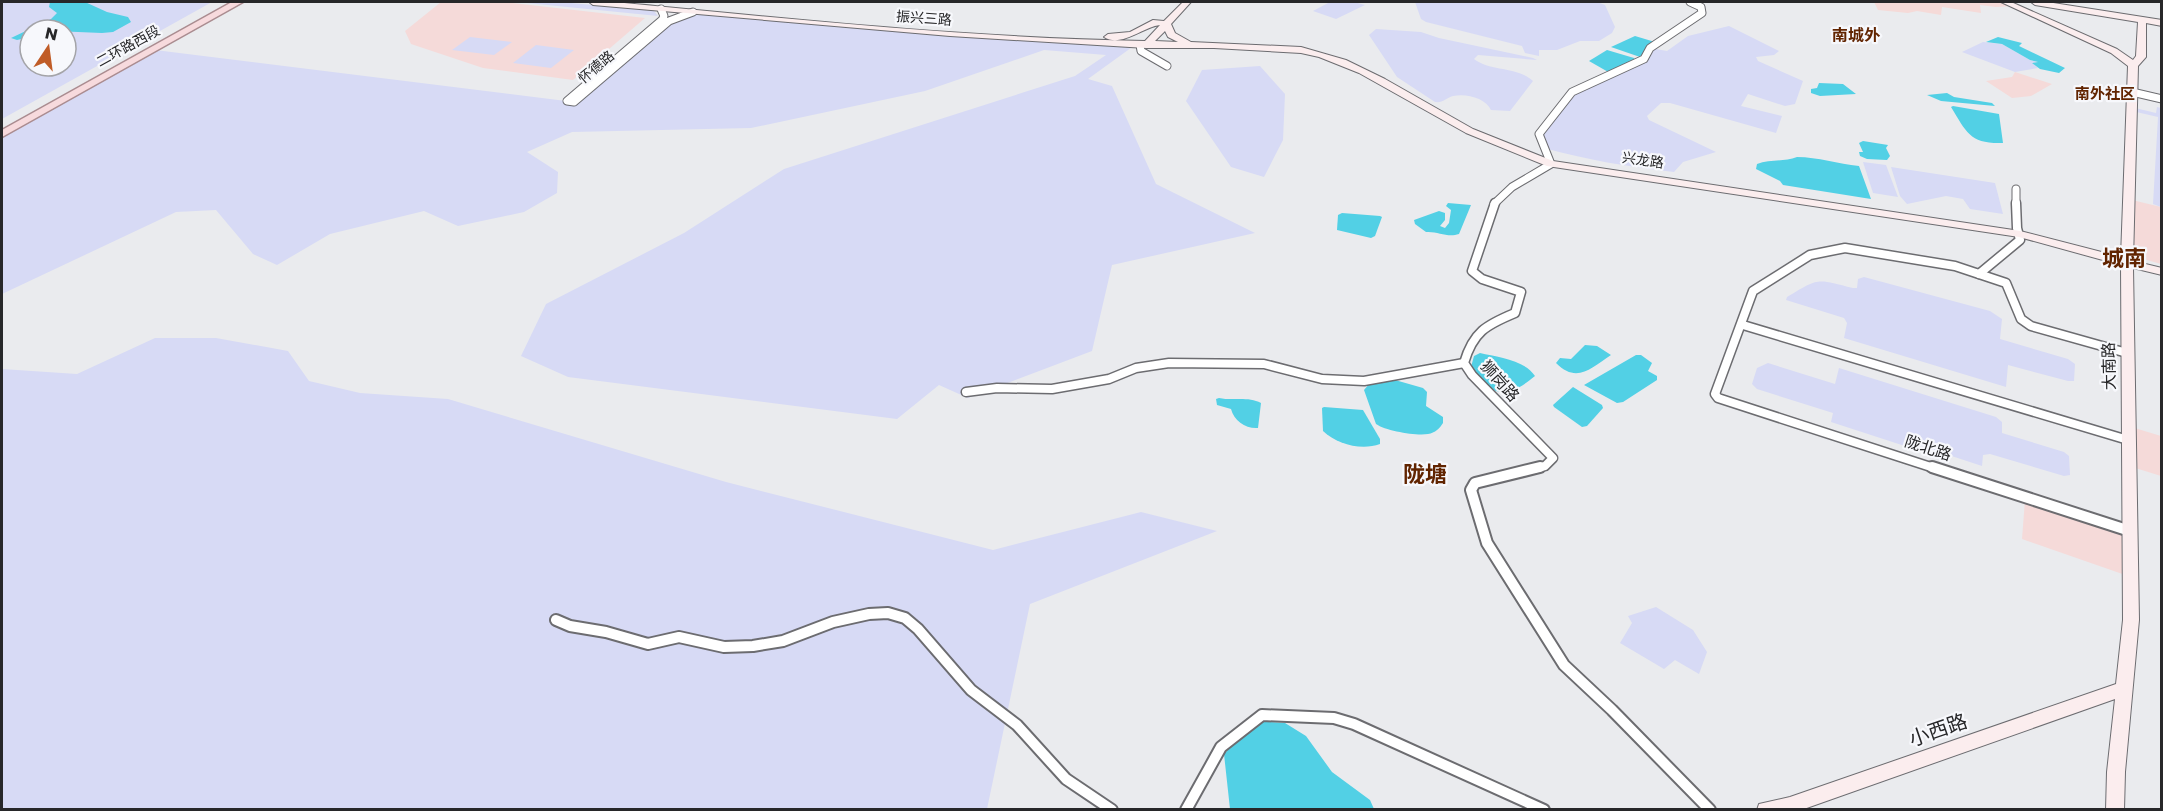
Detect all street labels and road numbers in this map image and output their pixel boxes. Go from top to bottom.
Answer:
street label: 振兴三路 [895,6,953,30]
street label: 二环路西段 [93,20,163,72]
street label: 怀德路 [573,46,619,88]
street label: 兴龙路 [1621,147,1665,173]
street label: 大南路 [2097,342,2121,390]
street label: 狮岗路 [1475,355,1525,407]
street label: 陇北路 [1902,430,1954,466]
street label: 小西路 [1905,707,1971,753]

